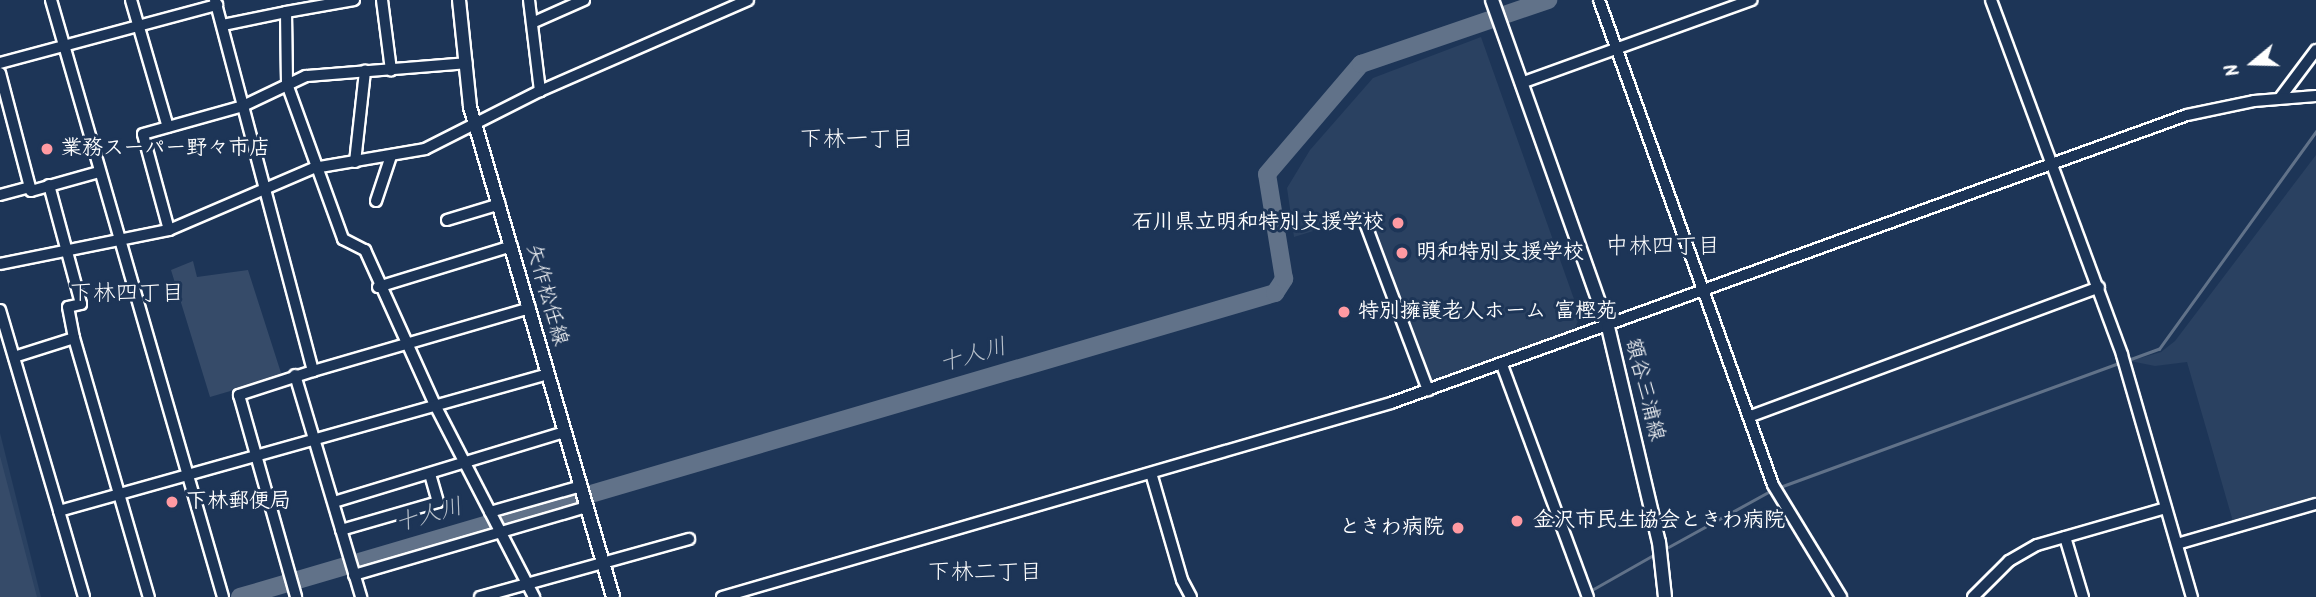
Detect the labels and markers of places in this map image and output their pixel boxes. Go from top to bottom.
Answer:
place label: 業務スーパー野々市店 [61,136,270,162]
marker: 業務スーパー野々市店 [39,141,55,157]
place label: 石川県立明和特別支援学校 [1132,210,1384,236]
marker: 石川県立明和特別支援学校 [1390,215,1406,231]
place label: 明和特別支援学校 [1416,240,1584,266]
marker: 明和特別支援学校 [1394,245,1410,261]
place label: 特別擁護老人ホーム 富樫苑 [1358,299,1618,325]
marker: 特別擁護老人ホーム 富樫苑 [1336,304,1352,320]
place label: 下林郵便局 [186,489,291,515]
marker: 下林郵便局 [164,494,180,510]
place label: 金沢市民生協会ときわ病院 [1533,508,1785,534]
marker: 金沢市民生協会ときわ病院 [1507,511,1527,531]
place label: ときわ病院 [1339,515,1444,541]
marker: ときわ病院 [1450,520,1466,536]

